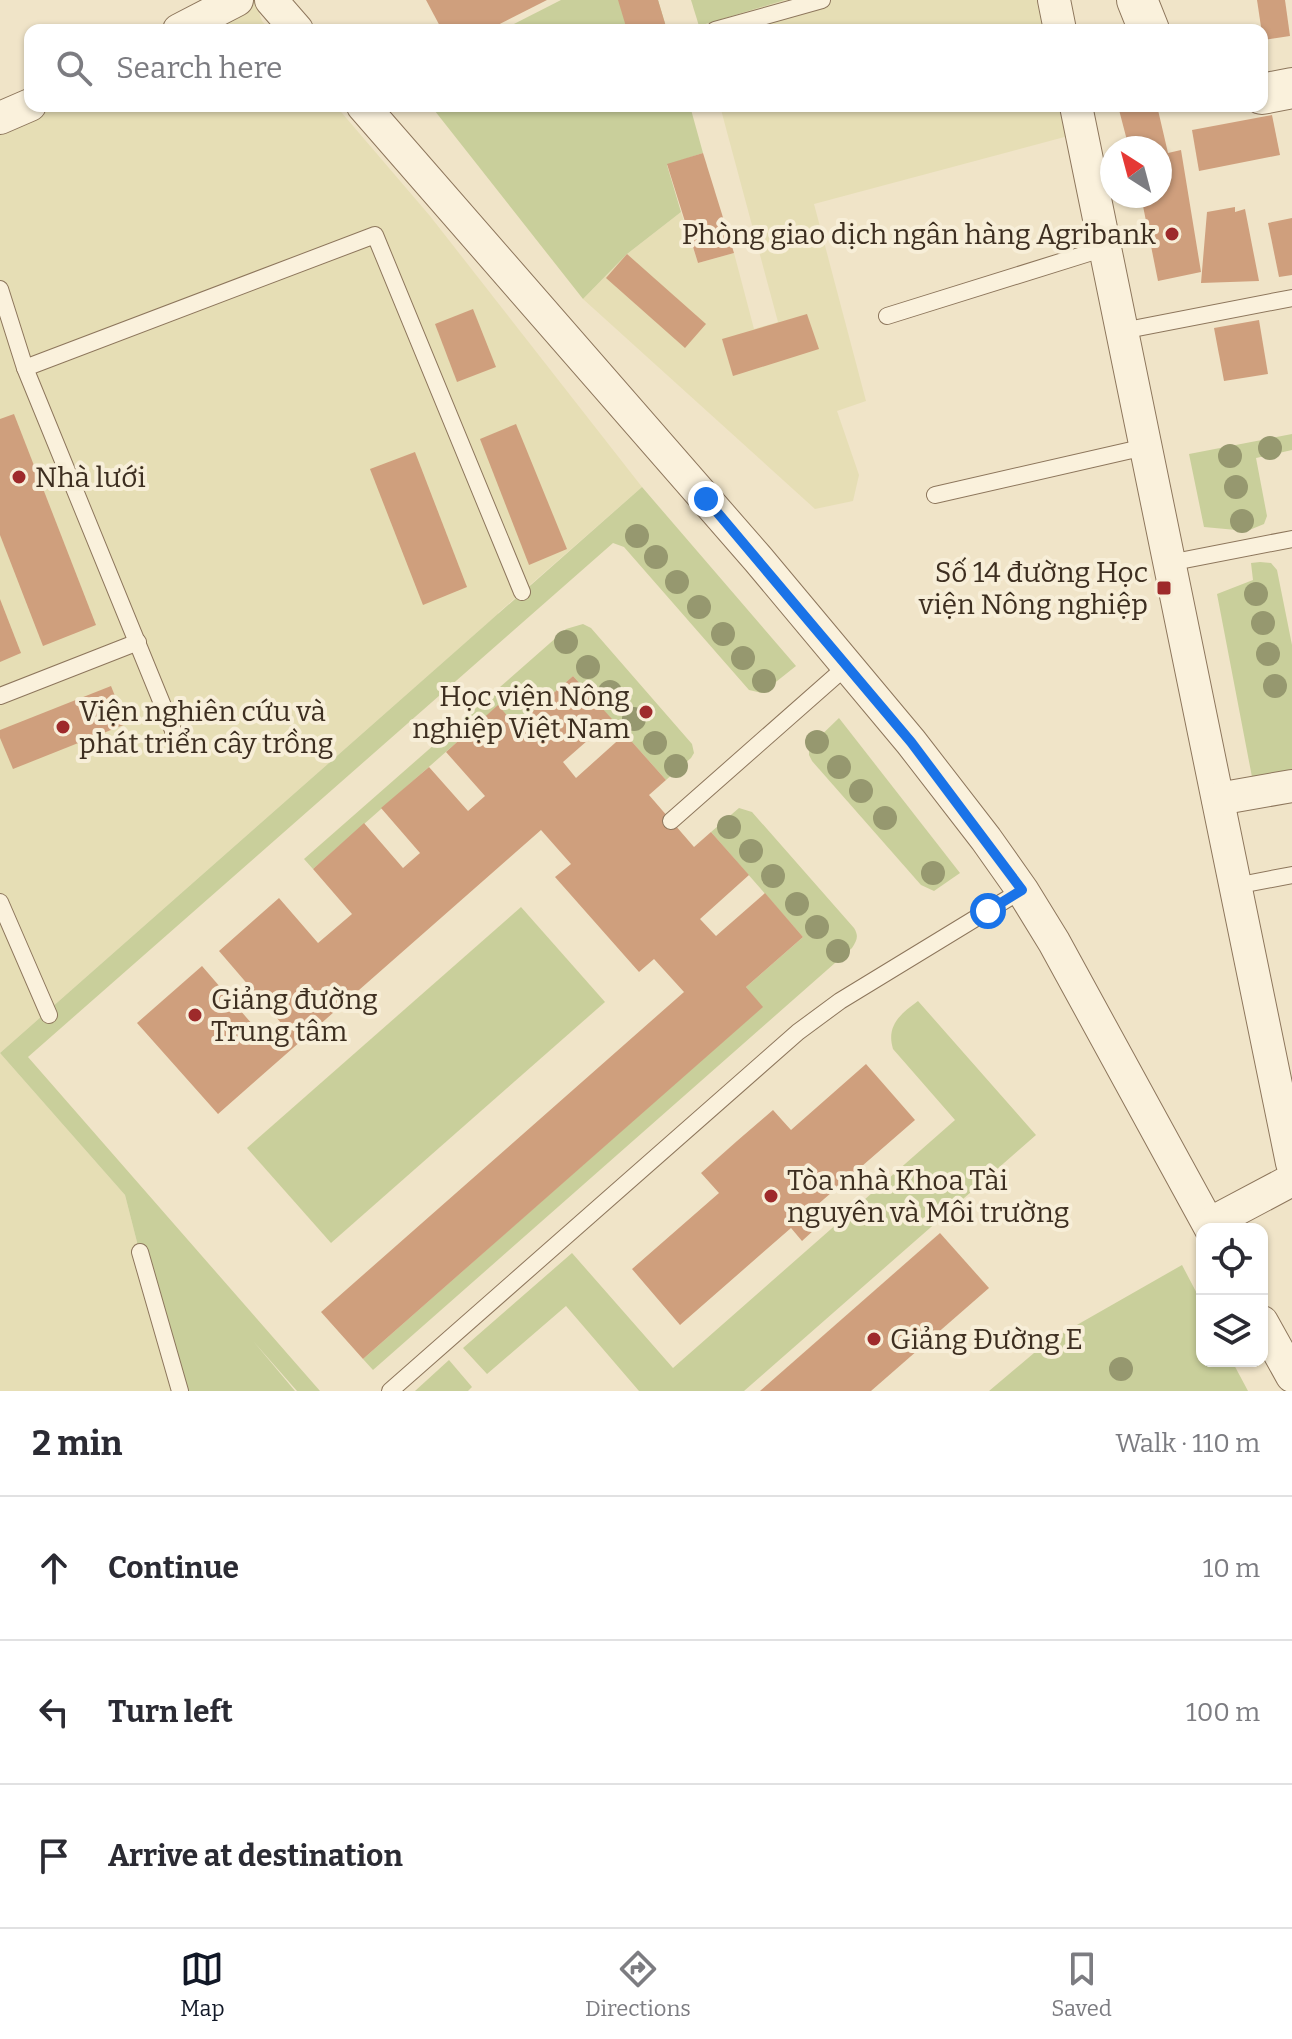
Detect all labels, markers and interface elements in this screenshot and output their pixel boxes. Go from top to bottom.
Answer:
search box [24,24,1268,112]
icon: search [52,46,96,90]
text: Search here [116,50,283,86]
north arrow [1100,136,1172,208]
place label: Phòng giao dịch ngân hàng Agribank [682,218,1156,251]
marker: Phòng giao dịch ngân hàng Agribank [1163,225,1181,243]
place label: Nhà lưới [35,461,146,494]
marker: Nhà lưới [10,468,28,486]
route end [688,481,724,517]
place label: Số 14 đường Học viện Nông nghiệp [918,556,1148,621]
marker: Số 14 đường Học viện Nông nghiệp [1155,579,1173,597]
place label: Học viện Nông nghiệp Việt Nam [412,680,630,745]
place label: Viện nghiên cứu và phát triển cây trồng [79,695,333,760]
marker: Học viện Nông nghiệp Việt Nam [637,703,655,721]
marker: Viện nghiên cứu và phát triển cây trồng [54,718,72,736]
route start [970,893,1006,929]
place label: Giảng đường Trung tâm [211,983,378,1048]
marker: Giảng đường Trung tâm [186,1006,204,1024]
place label: Tòa nhà Khoa Tài nguyên và Môi trường [787,1164,1069,1229]
marker: Tòa nhà Khoa Tài nguyên và Môi trường [762,1187,780,1205]
map controls [1196,1223,1268,1367]
button: locate [1196,1223,1268,1295]
button: layers [1196,1295,1268,1367]
place label: Giảng Đường E [890,1323,1083,1356]
marker: Giảng Đường E [865,1330,883,1348]
text: 2 min [32,1423,122,1464]
text: Walk · 110 m [1115,1428,1260,1459]
icon: ahead [32,1546,76,1590]
text: Continue [108,1550,239,1586]
text: 10 m [1203,1553,1260,1584]
icon: left [32,1690,76,1734]
text: Turn left [108,1694,233,1730]
text: 100 m [1186,1697,1260,1728]
icon: arrive [32,1834,76,1878]
text: Arrive at destination [108,1838,403,1874]
tab: Map [180,1947,225,2022]
tab: Directions [585,1947,691,2022]
tab: Saved [1051,1947,1112,2022]

